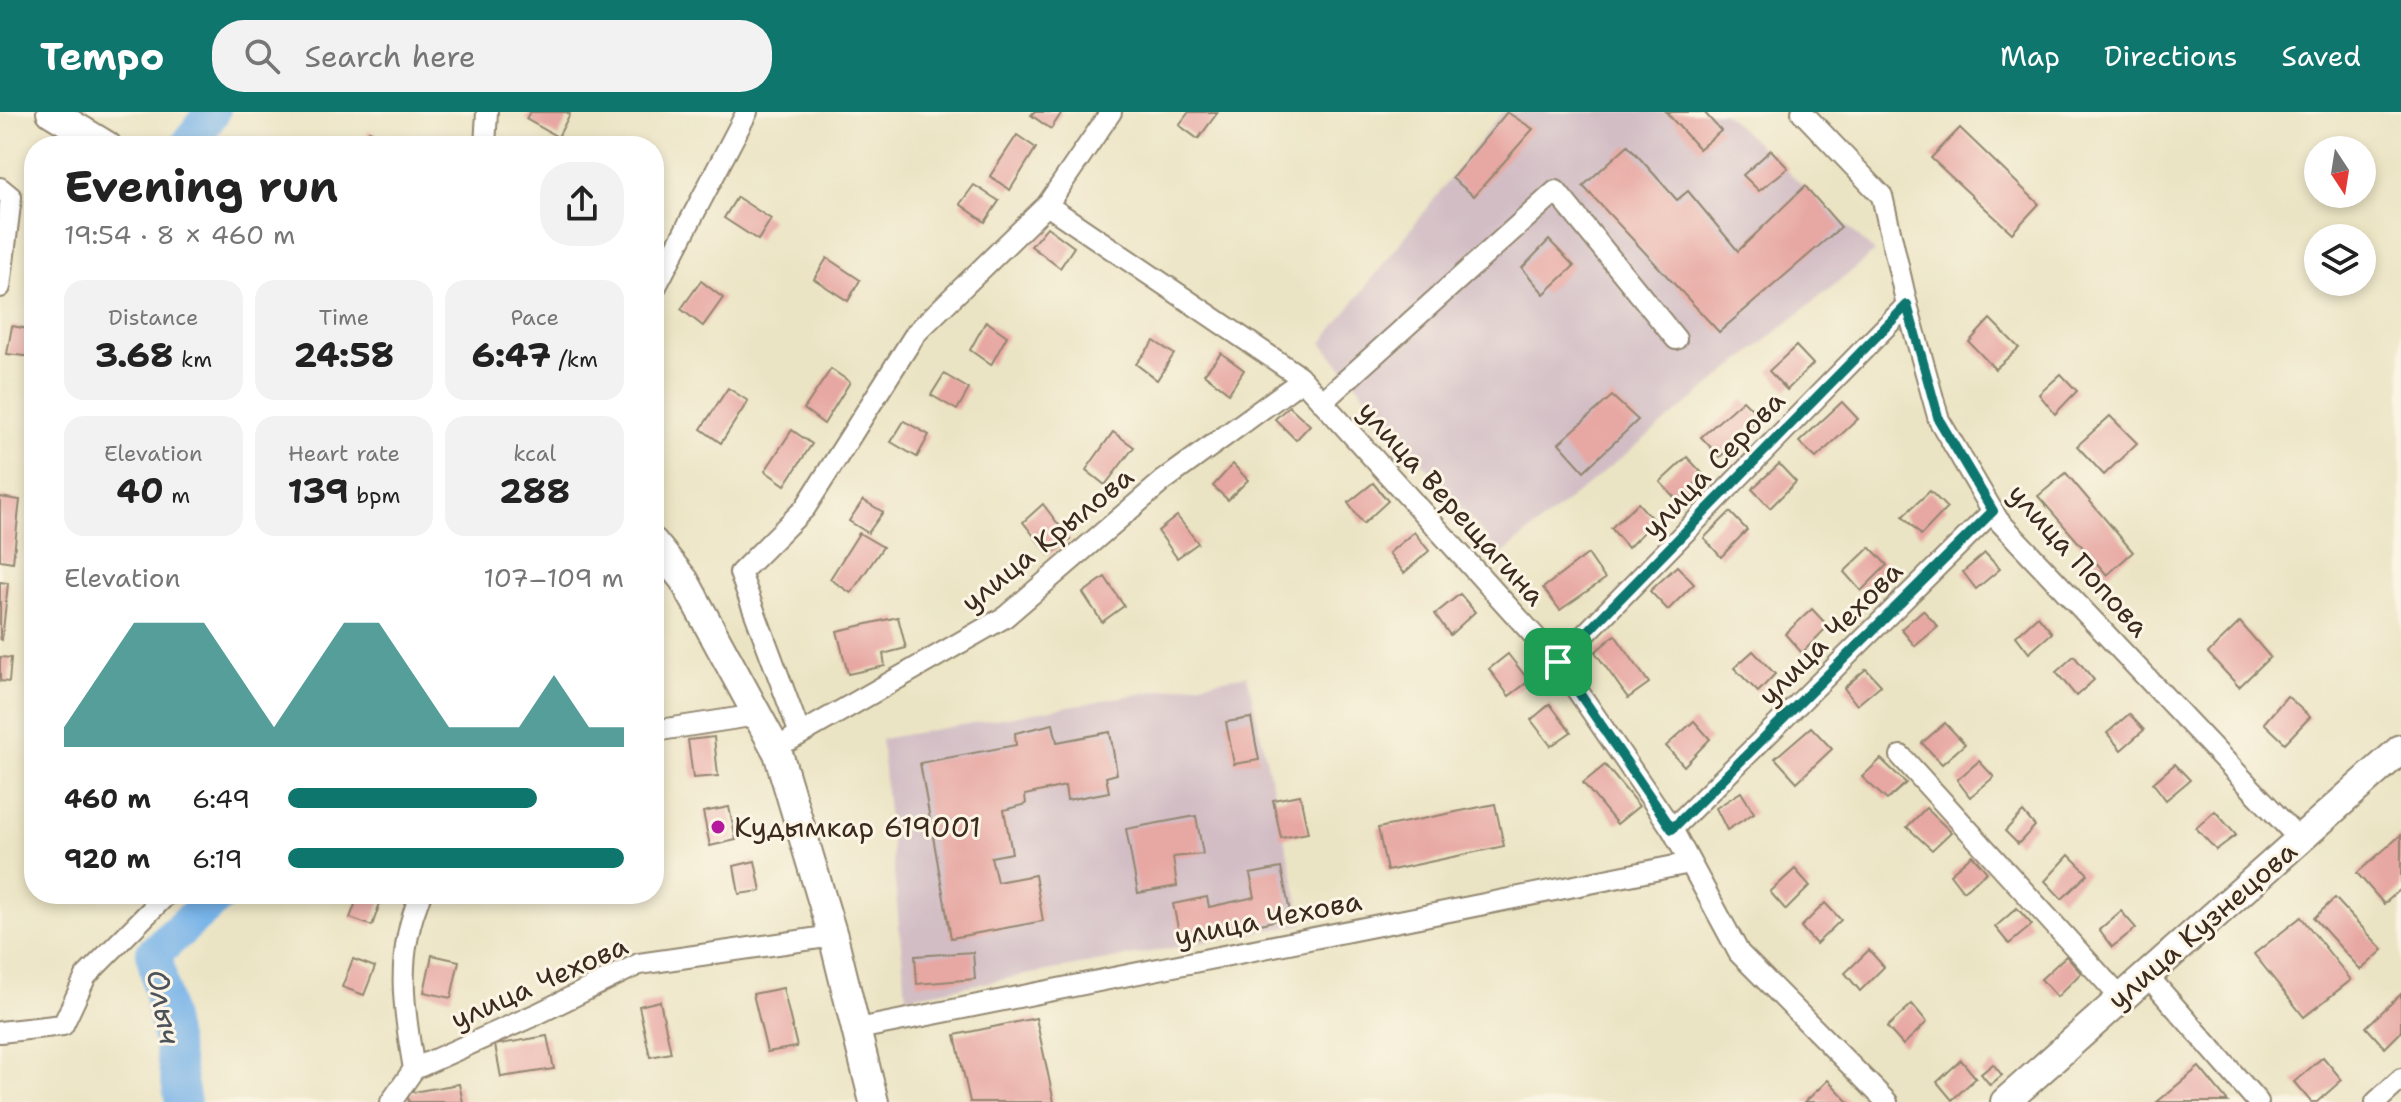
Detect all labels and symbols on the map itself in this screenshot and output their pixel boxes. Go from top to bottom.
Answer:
north arrow [2304,136,2376,208]
street label: улица Серова [1633,382,1793,546]
street label: улица Верещагина [1350,392,1554,614]
street label: улица Крылова [953,458,1141,620]
street label: улица Попова [2000,475,2158,645]
street label: улица Чехова [1749,552,1911,714]
pin [1524,628,1592,696]
place label: Кудымкар 619001 [734,808,981,846]
marker: Кудымкар 619001 [709,818,727,836]
street label: улица Кузнецова [2099,832,2305,1018]
street label: улица Чехова [1171,881,1365,955]
street label: улица Чехова [444,926,634,1038]
water label: Олыч [137,966,191,1048]

